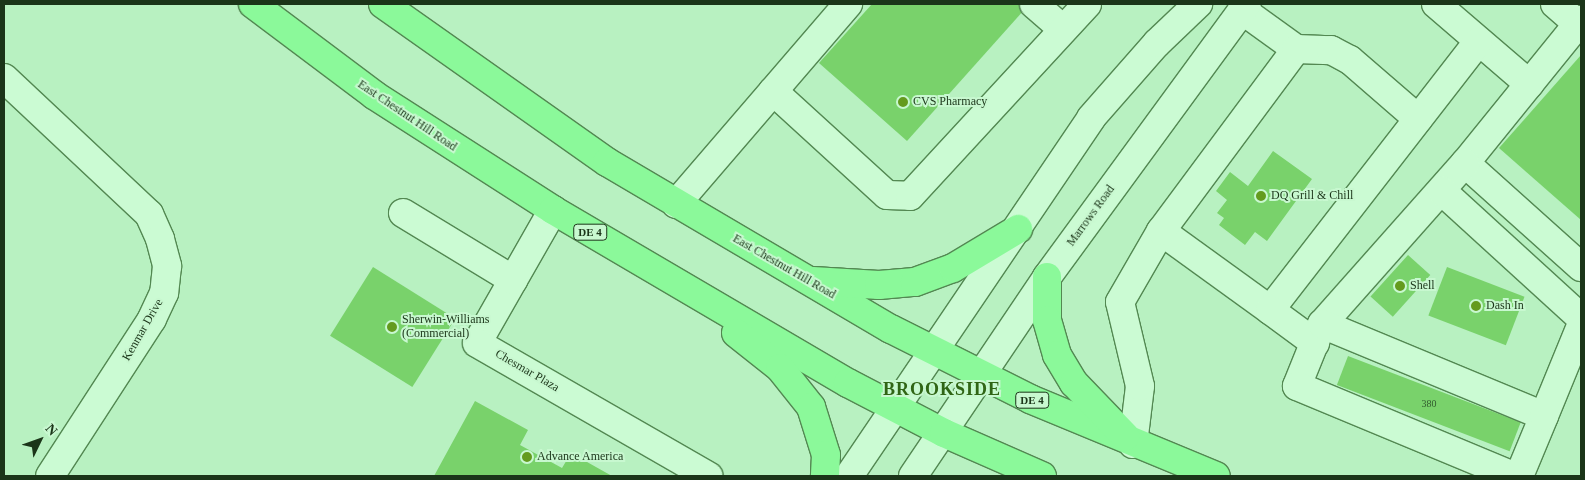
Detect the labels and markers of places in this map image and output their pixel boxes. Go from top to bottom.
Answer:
place label: CVS Pharmacy [913,95,987,109]
marker: CVS Pharmacy [897,96,909,108]
place label: DQ Grill & Chill [1271,189,1353,203]
marker: DQ Grill & Chill [1255,190,1267,202]
place label: Shell [1410,279,1435,293]
marker: Shell [1394,280,1406,292]
place label: Dash In [1486,299,1524,313]
marker: Dash In [1470,300,1482,312]
place label: Sherwin-Williams (Commercial) [402,313,490,341]
marker: Sherwin-Williams (Commercial) [386,321,398,333]
place label: Advance America [537,450,624,464]
marker: Advance America [521,451,533,463]

